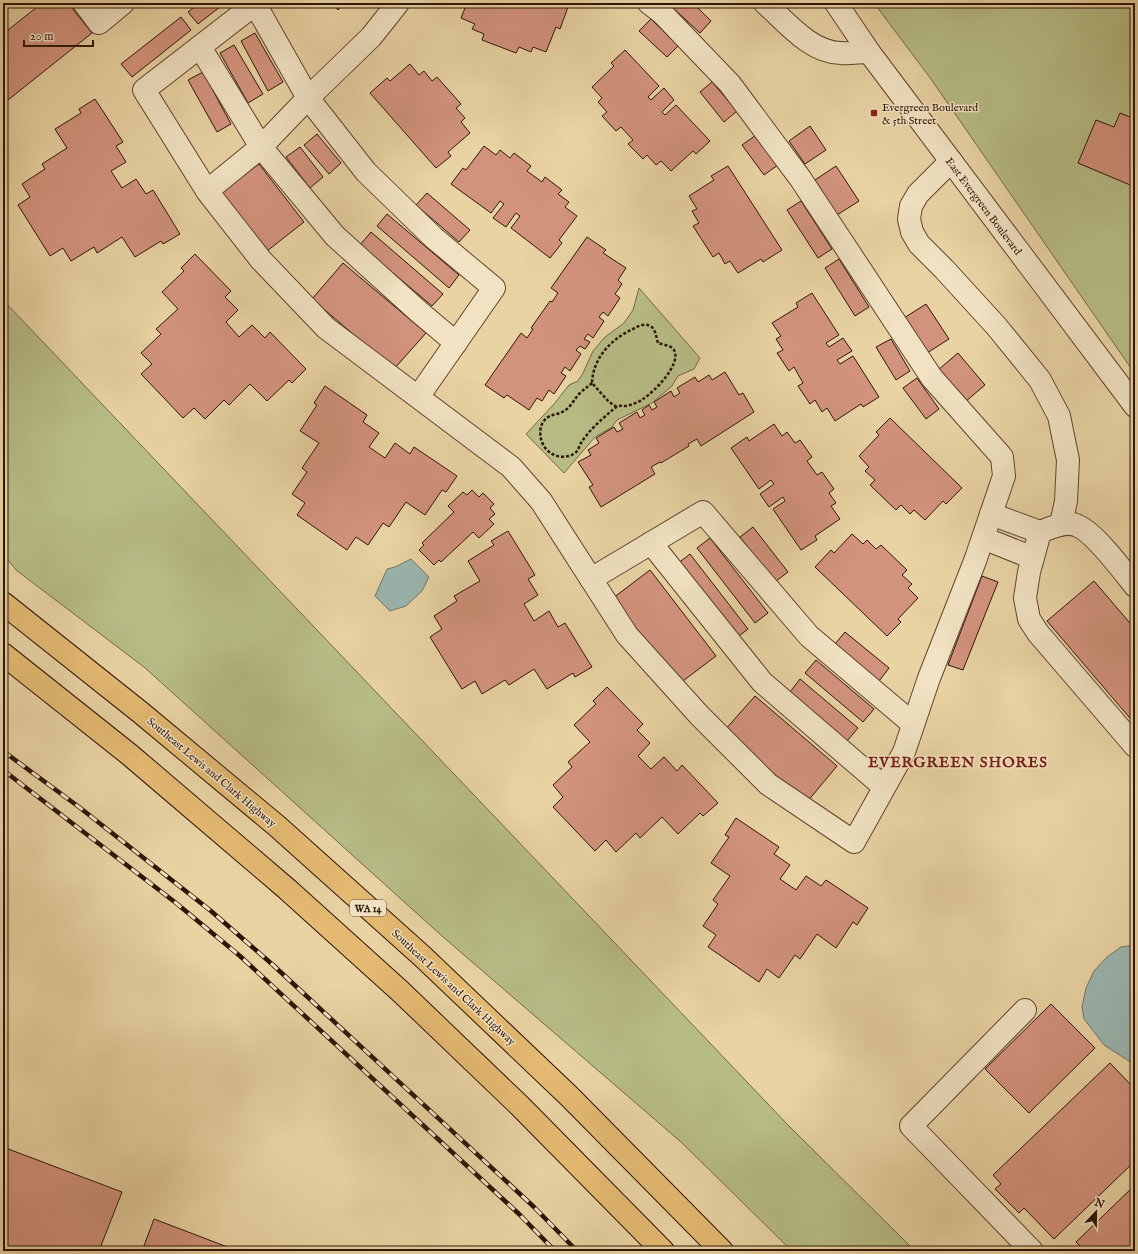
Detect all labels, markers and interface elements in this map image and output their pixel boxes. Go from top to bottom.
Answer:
scale bar [24,22,93,48]
text: 20 m [30,29,53,44]
place label: Evergreen Boulevard & 5th Street [882,101,978,128]
marker: Evergreen Boulevard & 5th Street [869,108,879,118]
street label: East Evergreen Boulevard [942,155,1025,258]
street label: Southeast Lewis and Clark Highway [144,715,279,831]
district label: EVERGREEN SHORES [868,753,1048,772]
road number: WA 14 [350,900,386,916]
street label: Southeast Lewis and Clark Highway [389,927,519,1049]
north arrow [1076,1192,1116,1232]
text: N [1091,1195,1107,1212]

